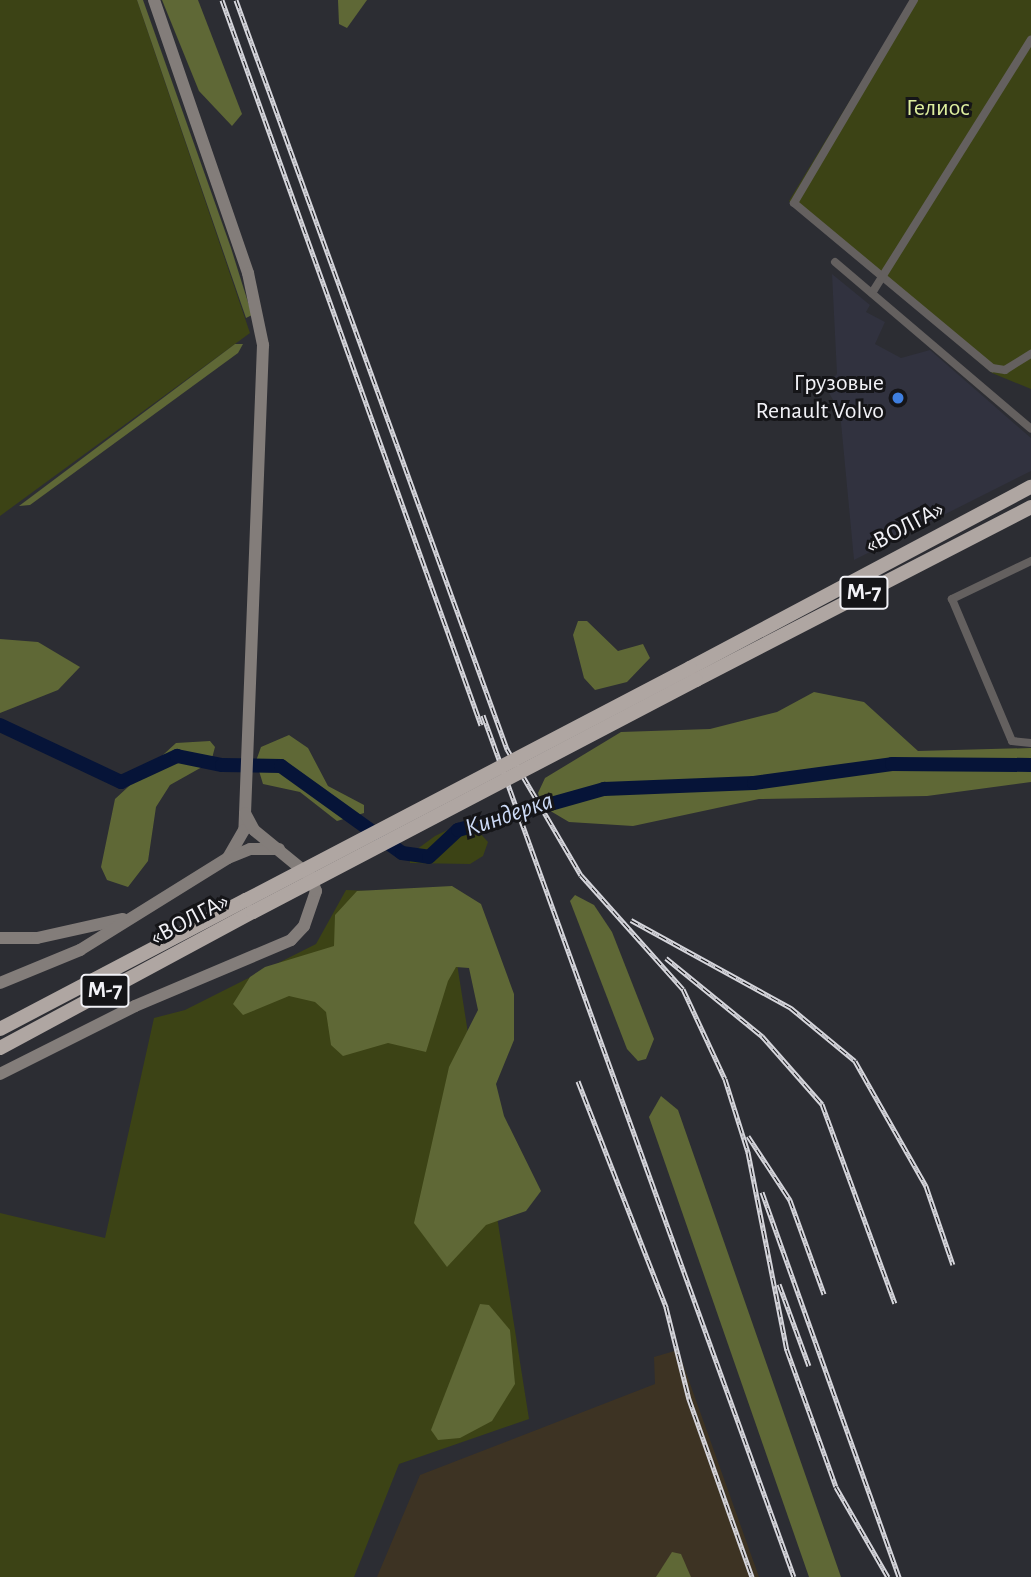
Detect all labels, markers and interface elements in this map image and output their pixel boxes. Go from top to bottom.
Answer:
park label: Гелиос [906,95,970,123]
place label: Грузовые Renault Volvo [755,370,884,426]
marker: Грузовые Renault Volvo [890,390,906,406]
street label: «ВОЛГА» [860,495,950,561]
road number: М-7 [838,573,890,612]
water label: Киндерка [461,785,557,845]
street label: «ВОЛГА» [145,887,235,953]
road number: М-7 [79,972,131,1010]

